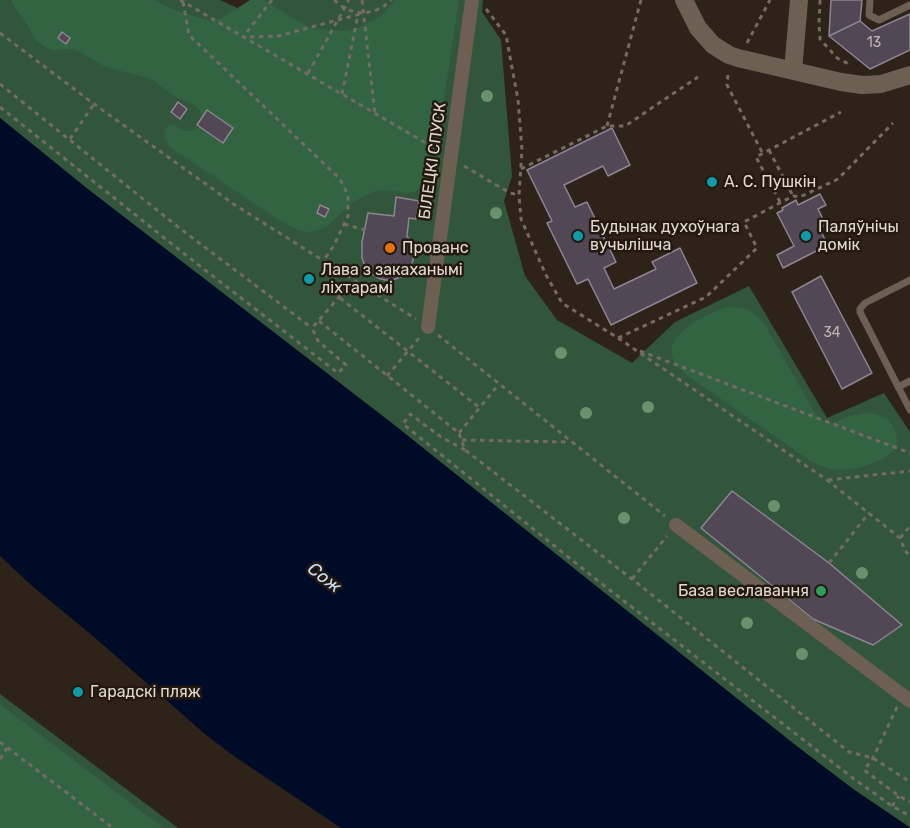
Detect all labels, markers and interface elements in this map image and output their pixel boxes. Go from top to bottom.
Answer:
house number: 13 [867,35,881,51]
street label: БІЛЕЦКІ СПУСК [415,101,451,221]
place label: А. С. Пушкін [724,172,816,192]
marker: А. С. Пушкін [705,175,719,189]
place label: Будынак духоўнага вучылішча [590,217,740,255]
place label: Паляўнічы домік [818,217,899,255]
marker: Будынак духоўнага вучылішча [571,229,585,243]
marker: Паляўнічы домік [799,229,813,243]
place label: Прованс [402,238,469,258]
marker: Прованс [383,241,397,255]
place label: Лава з закаханымі ліхтарамі [321,260,463,298]
marker: Лава з закаханымі ліхтарамі [302,272,316,286]
house number: 34 [823,325,841,341]
water label: Сож [303,558,345,598]
place label: База веславання [678,581,809,601]
marker: База веславання [814,584,828,598]
place label: Гарадскі пляж [90,682,201,702]
marker: Гарадскі пляж [71,685,85,699]

